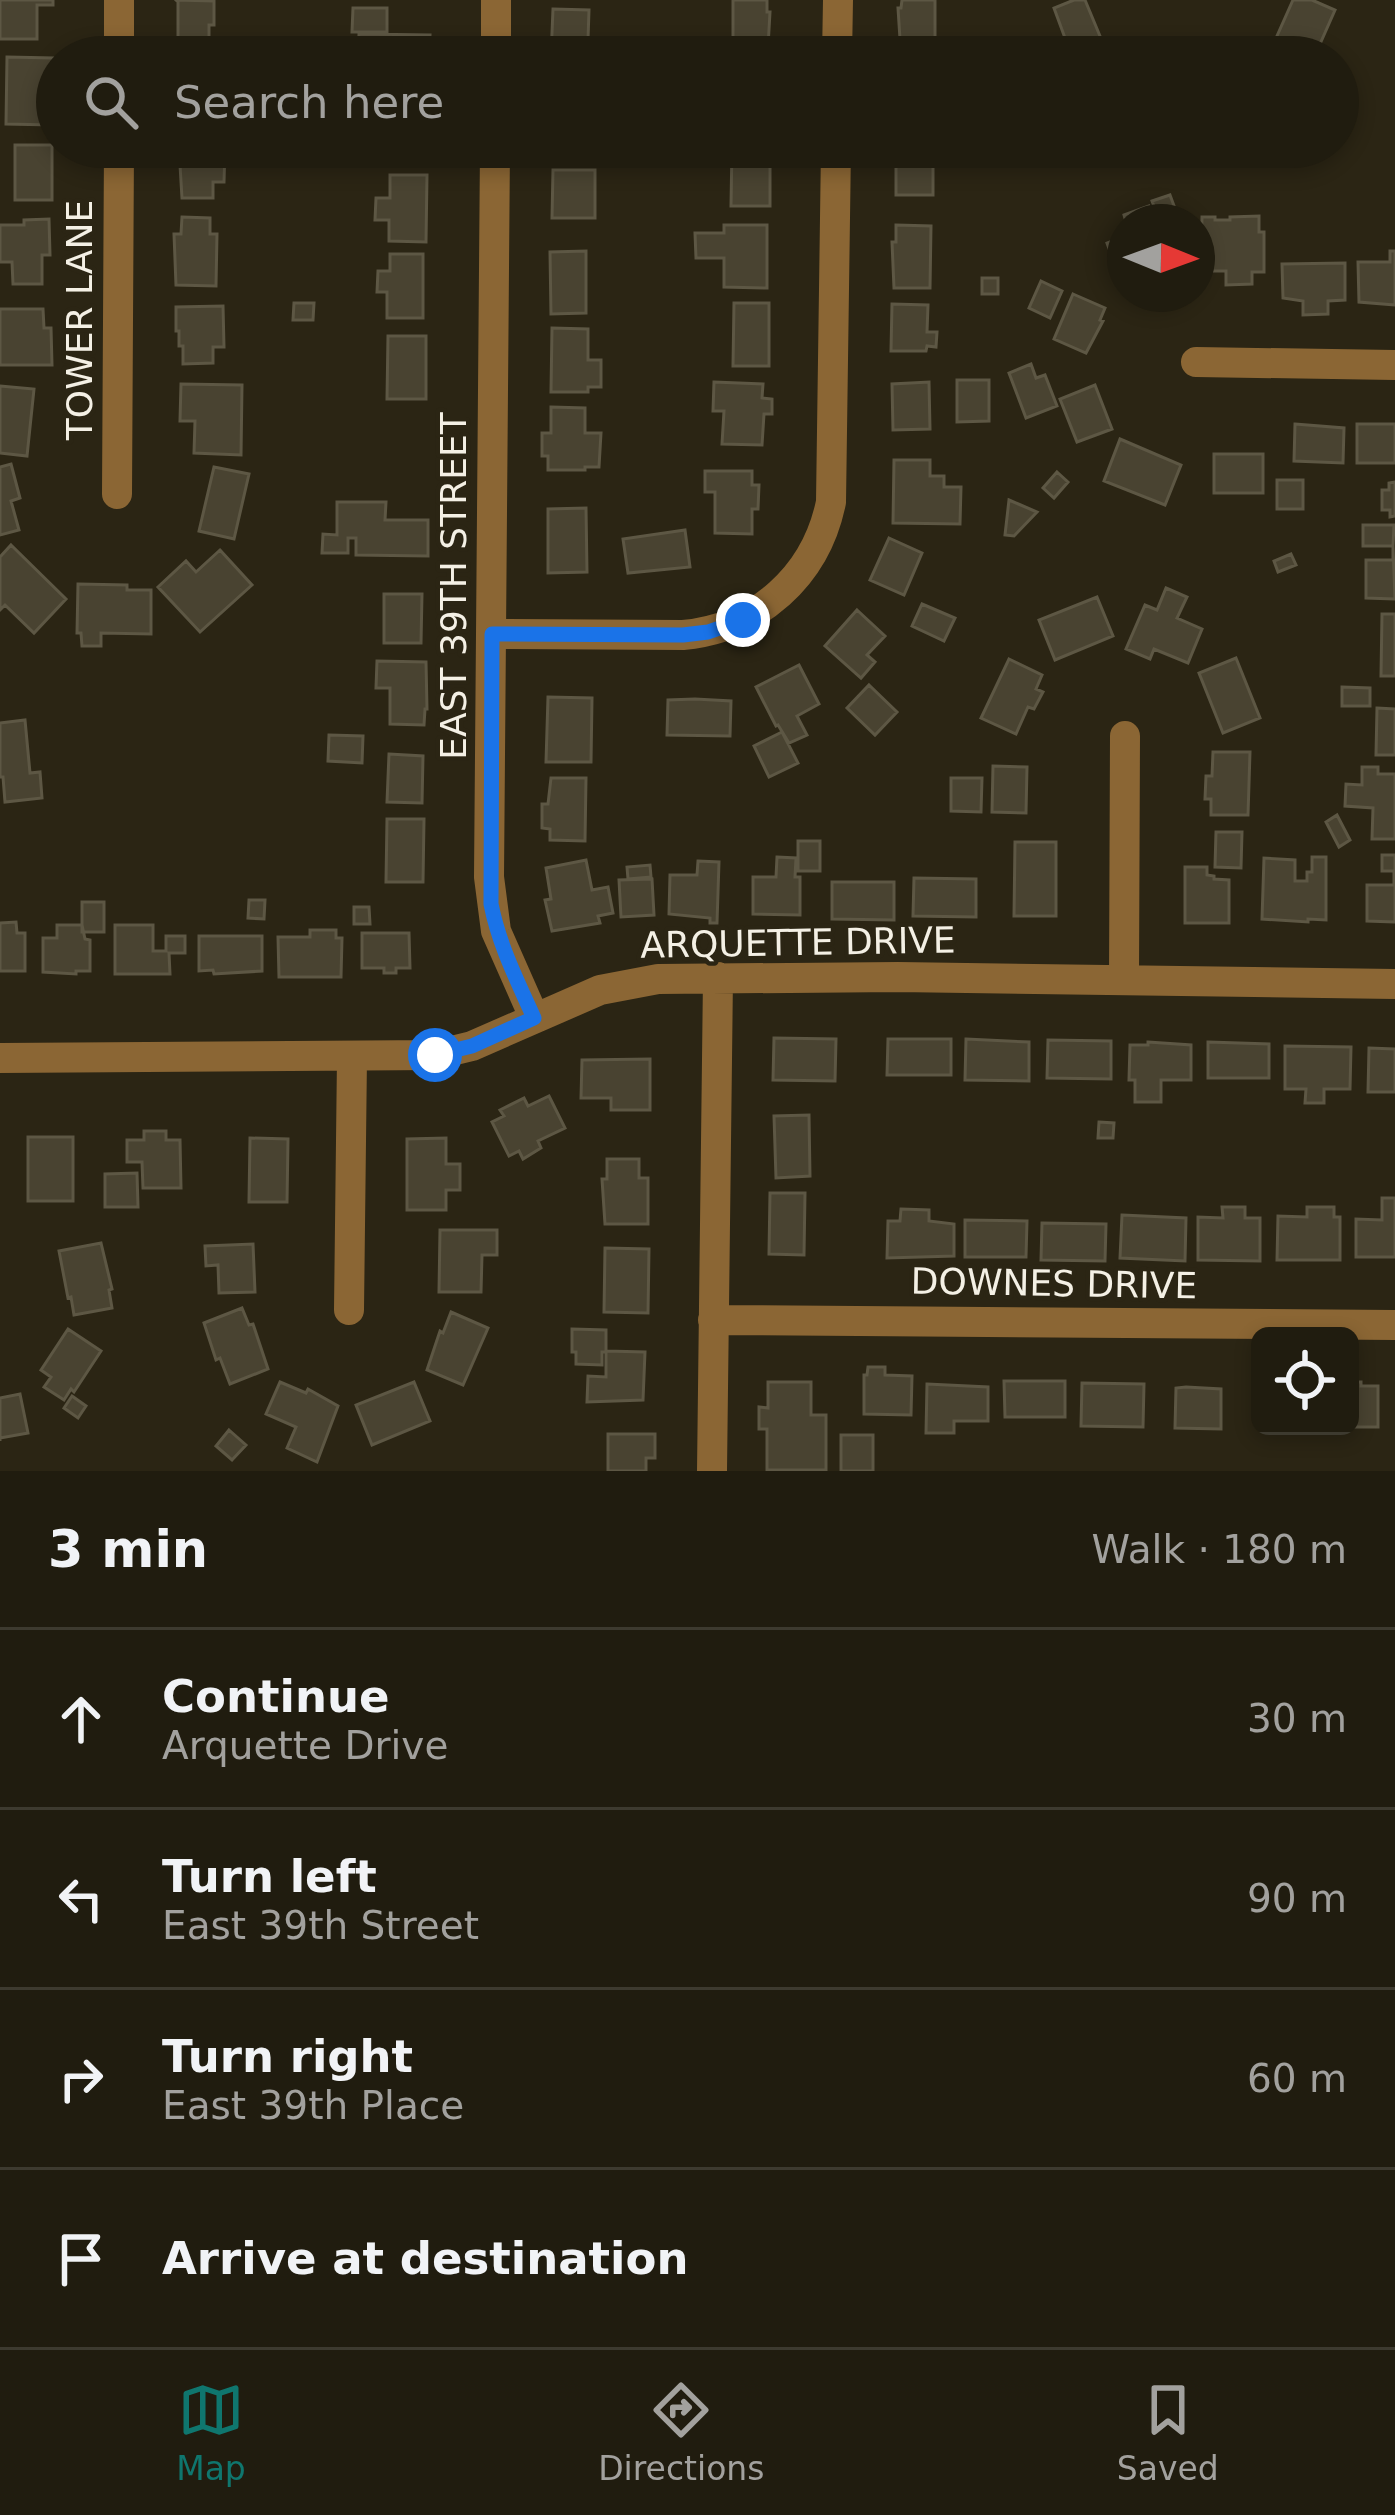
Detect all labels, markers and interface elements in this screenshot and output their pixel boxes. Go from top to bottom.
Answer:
search box [36,36,1359,168]
icon: search [78,69,144,135]
text: Search here [174,76,444,129]
street label: TOWER LANE [59,200,100,441]
north arrow [1107,204,1215,312]
street label: EAST 39TH STREET [433,411,474,760]
route end [716,593,770,647]
street label: ARQUETTE DRIVE [640,919,956,966]
route start [408,1028,462,1082]
street label: DOWNES DRIVE [910,1261,1198,1306]
map controls [1251,1327,1359,1435]
button: locate [1251,1327,1359,1435]
text: 3 min [48,1520,208,1579]
text: Walk · 180 m [1092,1527,1347,1572]
text: Continue [162,1670,390,1723]
icon: ahead [48,1686,114,1752]
text: 30 m [1247,1696,1347,1741]
text: Arquette Drive [162,1723,448,1768]
text: Turn left [162,1850,377,1903]
icon: left [48,1866,114,1932]
text: 90 m [1247,1876,1347,1921]
text: East 39th Street [162,1903,479,1948]
text: Turn right [162,2030,413,2083]
icon: right [48,2046,114,2112]
text: 60 m [1247,2056,1347,2101]
text: East 39th Place [162,2083,464,2128]
icon: arrive [48,2226,114,2292]
text: Arrive at destination [162,2232,688,2285]
tab: Map [176,2377,246,2488]
tab: Directions [598,2377,764,2488]
tab: Saved [1117,2377,1219,2488]

